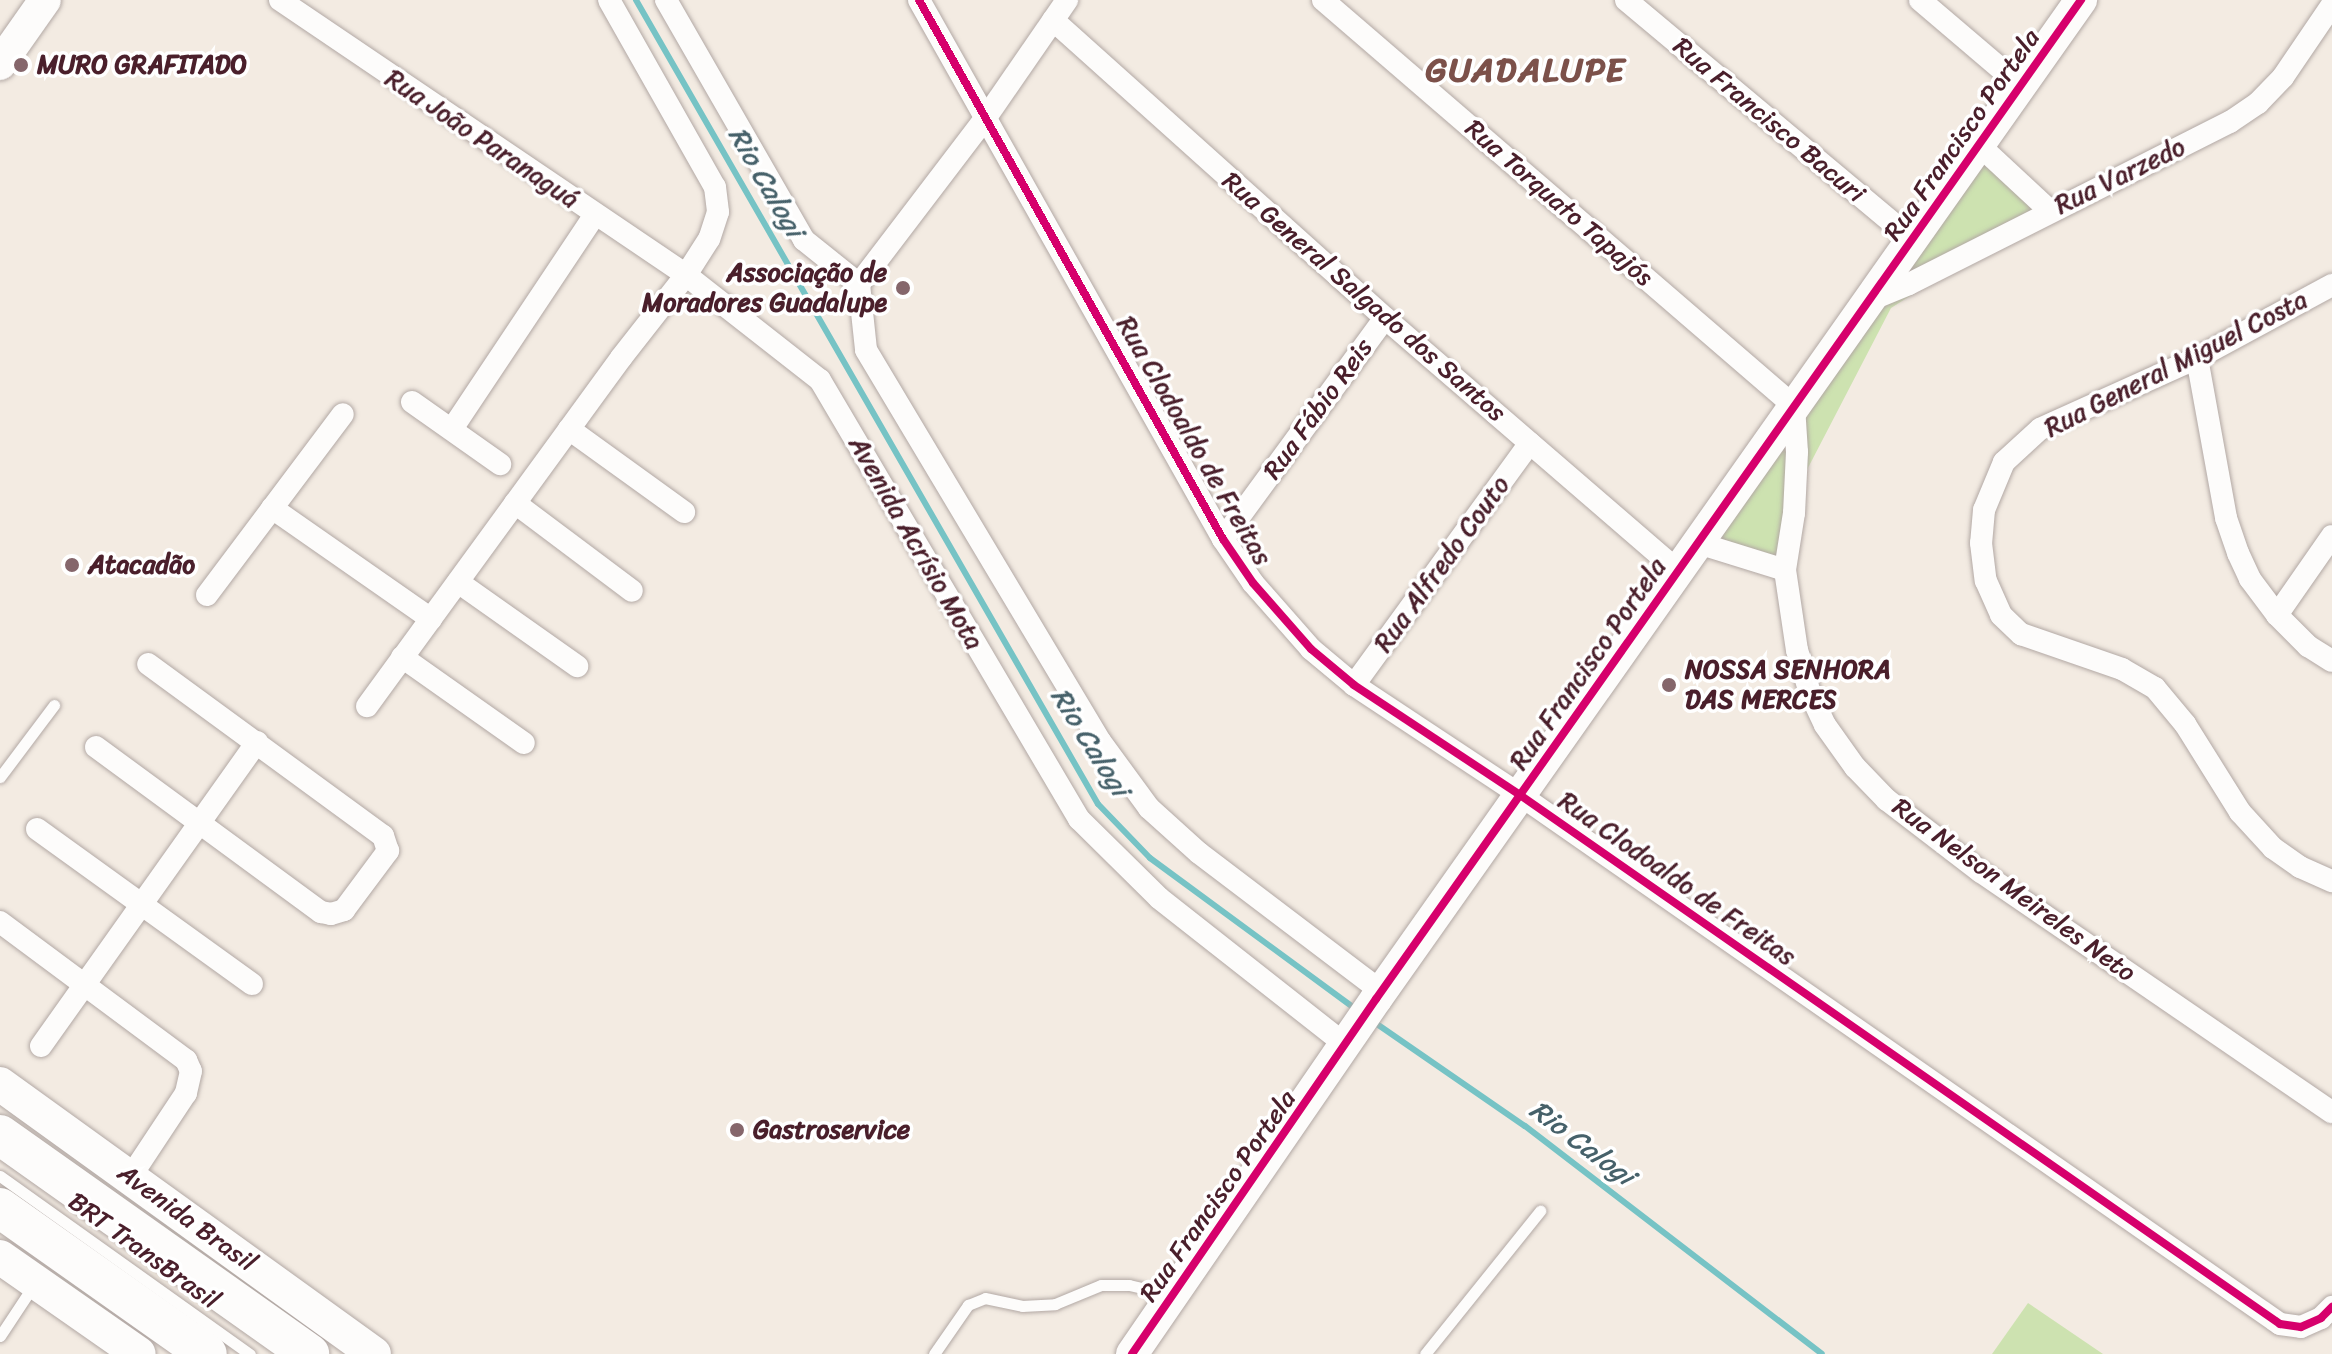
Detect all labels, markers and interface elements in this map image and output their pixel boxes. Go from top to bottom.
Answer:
street label: Rua Francisco Portela [1877,23,2047,247]
street label: Rua Francisco Bacuri [1667,31,1871,209]
place label: MURO GRAFITADO [37,49,247,81]
district label: GUADALUPE [1425,51,1627,91]
marker: MURO GRAFITADO [12,56,30,74]
street label: Rua João Paranaguá [379,62,585,216]
street label: Rua Torquato Tapajós [1458,113,1660,293]
water label: Rio Calogi [721,121,811,243]
street label: Rua Varzedo [2051,131,2189,221]
street label: Rua General Salgado dos Santos [1216,166,1512,428]
place label: Associação de Moradores Guadalupe [641,257,887,318]
marker: Associação de Moradores Guadalupe [894,279,912,297]
street label: Rua General Miguel Costa [2039,284,2313,444]
street label: Rua Clodoaldo de Freitas [1110,311,1278,571]
street label: Rua Fábio Reis [1256,332,1380,486]
street label: Avenida Acrísio Mota [842,431,990,655]
street label: Rua Alfredo Couto [1367,470,1517,658]
place label: Atacadão [88,549,195,581]
street label: Rua Francisco Portela [1503,552,1673,776]
marker: Atacadão [63,556,81,574]
place label: NOSSA SENHORA DAS MERCES [1685,654,1891,716]
marker: NOSSA SENHORA DAS MERCES [1660,676,1678,694]
water label: Rio Calogi [1043,681,1137,803]
street label: Rua Clodoaldo de Freitas [1553,785,1801,973]
street label: Rua Nelson Meireles Neto [1886,791,2142,989]
street label: Rua Francisco Portela [1133,1084,1303,1308]
water label: Rio Calogi [1523,1093,1641,1193]
place label: Gastroservice [753,1114,910,1146]
marker: Gastroservice [728,1121,746,1139]
street label: Avenida Brasil [112,1157,262,1279]
street label: BRT TransBrasil [62,1186,226,1316]

